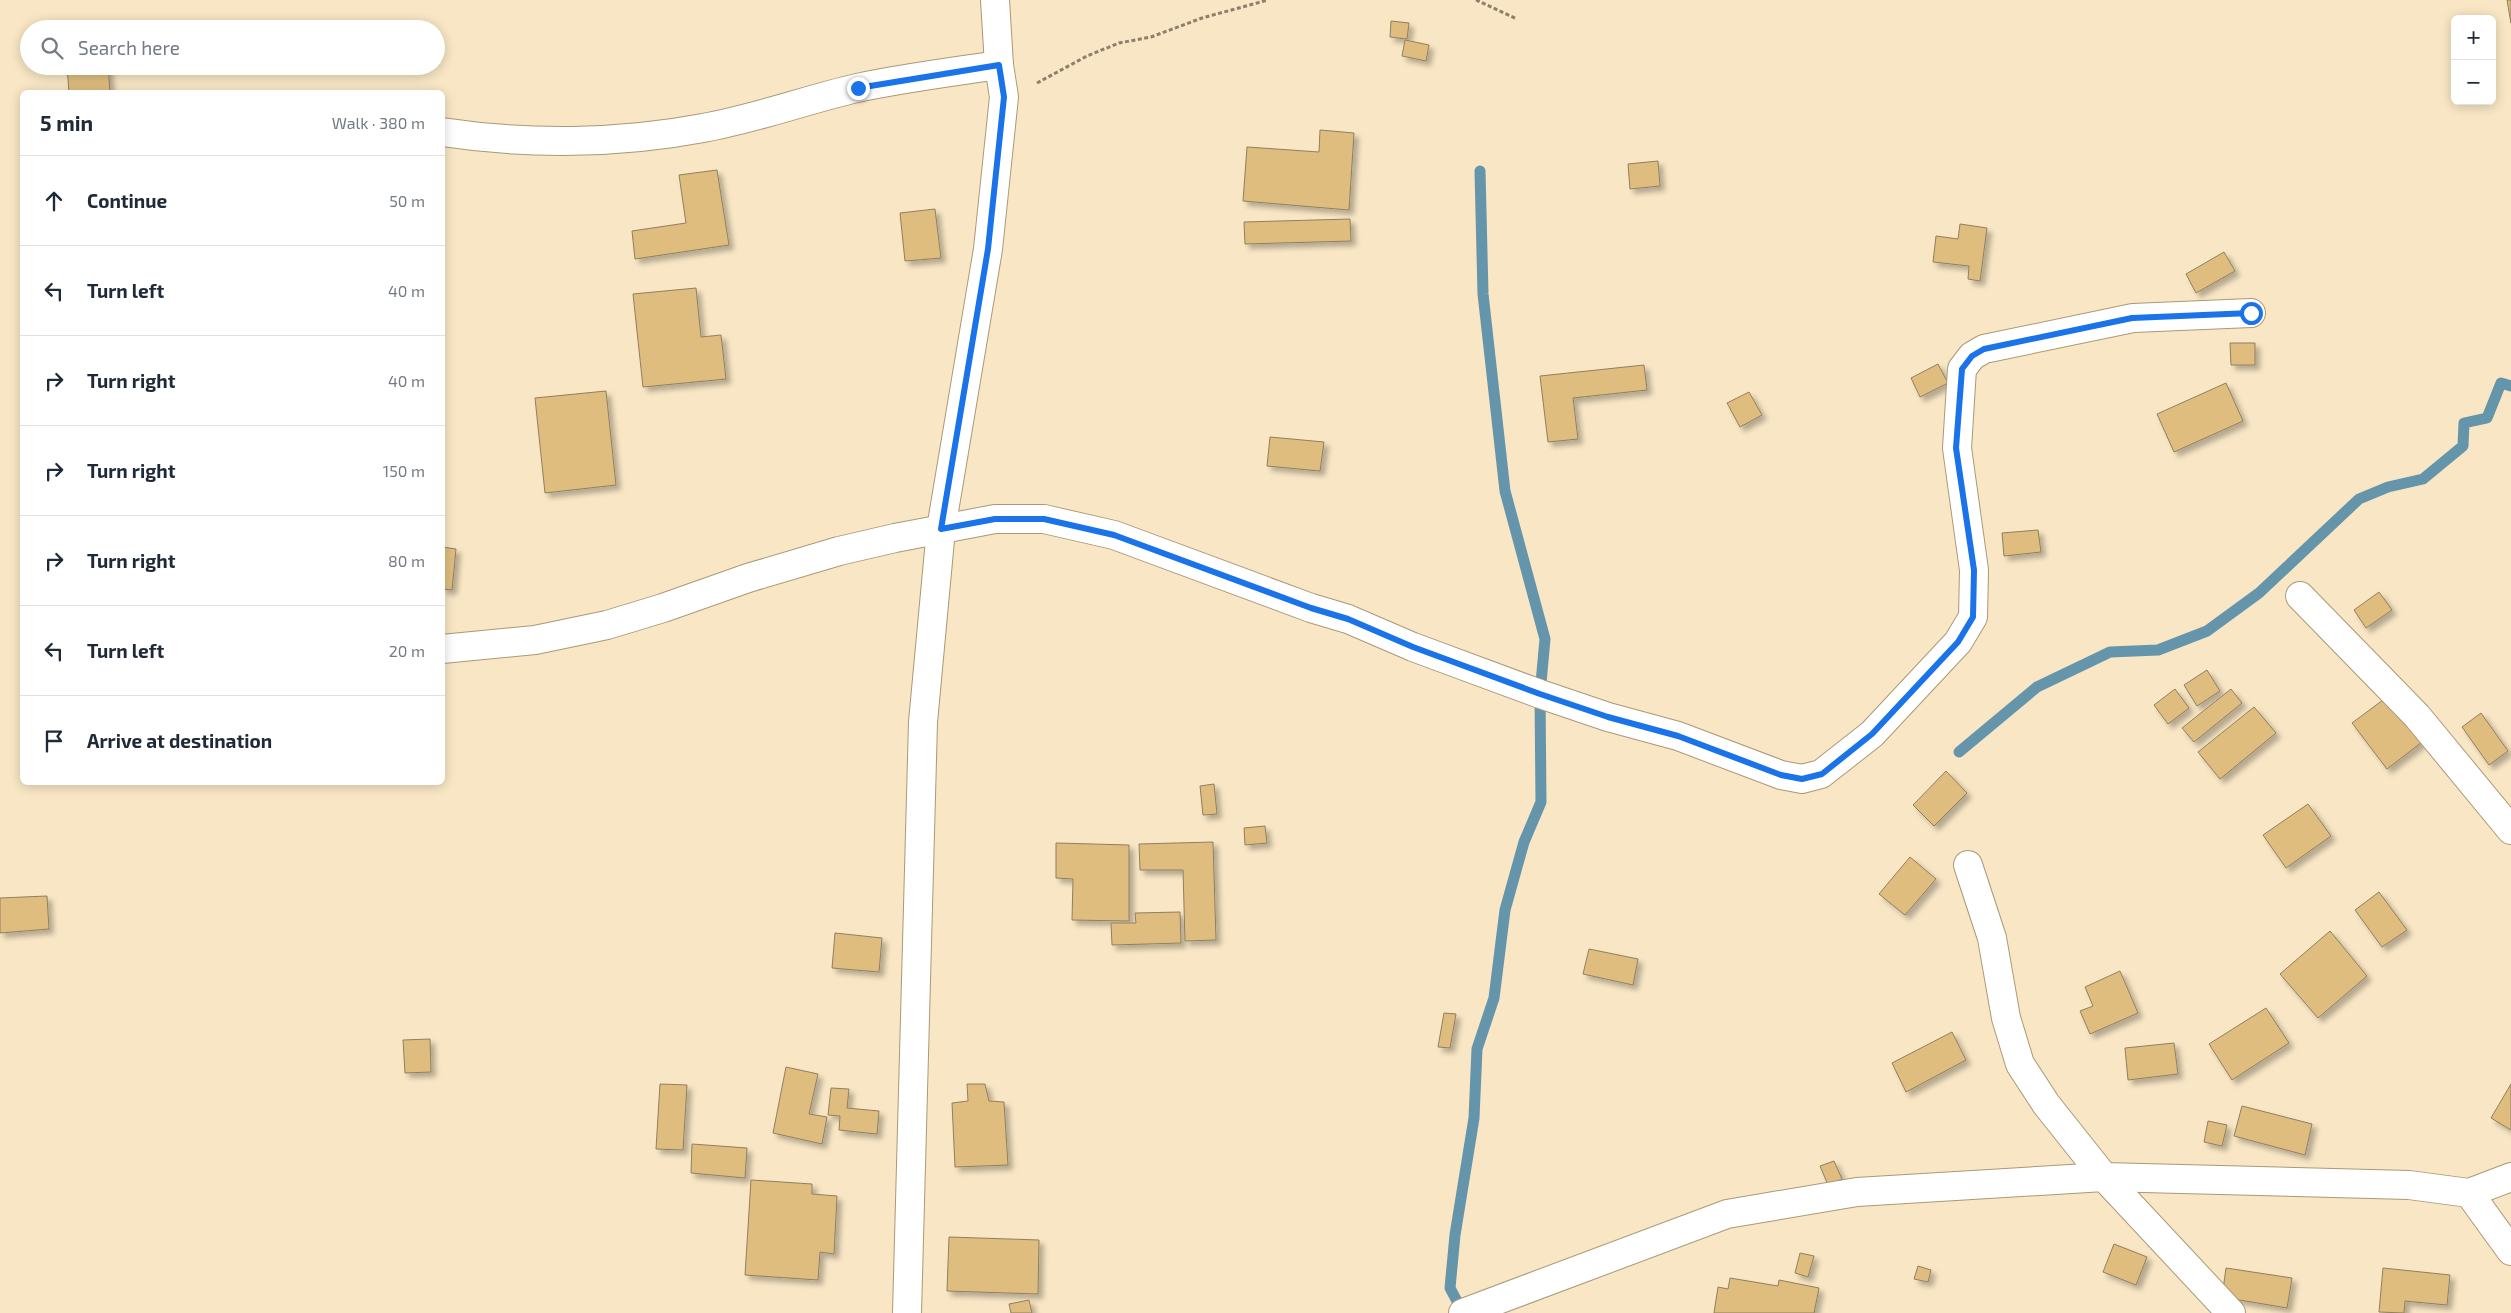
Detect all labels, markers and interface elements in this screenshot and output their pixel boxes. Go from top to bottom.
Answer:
map controls [2451,15,2496,105]
button: + [2451,15,2496,60]
search box [20,20,445,75]
icon: search [38,34,66,62]
text: Search here [78,36,180,59]
button: − [2451,60,2496,105]
route end [847,77,870,100]
text: 5 min [40,110,93,135]
text: Walk · 380 m [332,113,425,132]
icon: ahead [40,187,68,215]
text: Continue [87,189,167,212]
text: 50 m [389,191,425,210]
icon: left [40,277,68,305]
text: Turn left [87,279,164,302]
text: 40 m [388,281,425,300]
route start [2240,302,2263,325]
icon: right [40,367,68,395]
text: Turn right [87,369,175,392]
text: 40 m [388,371,425,390]
icon: right [40,457,68,485]
text: Turn right [87,459,175,482]
text: 150 m [383,461,425,480]
icon: right [40,547,68,575]
text: Turn right [87,549,175,572]
text: 80 m [388,551,425,570]
icon: left [40,637,68,665]
text: Turn left [87,639,164,662]
text: 20 m [389,641,425,660]
icon: arrive [40,727,68,755]
text: Arrive at destination [87,729,272,752]

